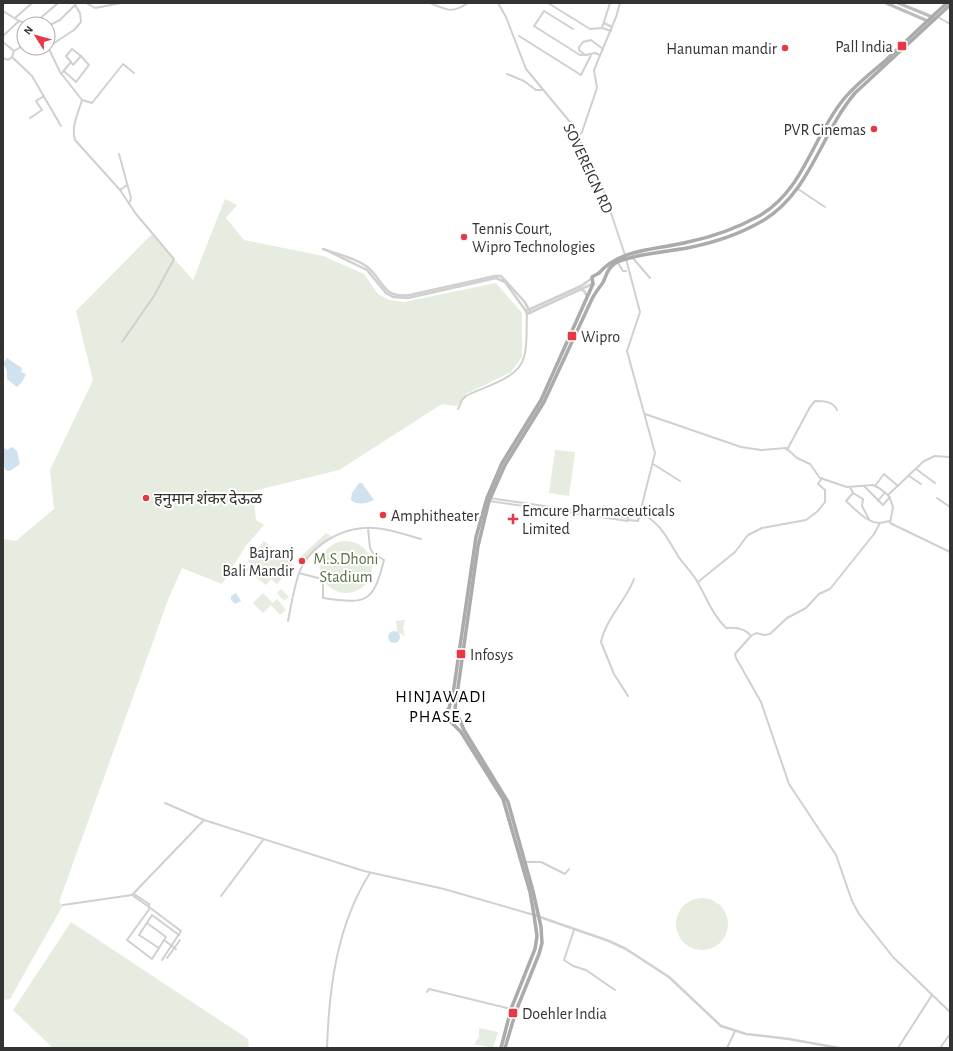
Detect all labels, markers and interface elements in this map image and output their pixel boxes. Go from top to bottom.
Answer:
north arrow [16,16,56,56]
text: N [22,24,35,37]
place label: Pall India [835,39,893,55]
marker: Pall India [896,40,908,52]
place label: Hanuman mandir [666,41,778,57]
marker: Hanuman mandir [780,43,790,53]
street label: SOVEREIGN RD [560,121,616,216]
place label: PVR Cinemas [783,122,866,138]
marker: PVR Cinemas [869,124,879,134]
place label: Tennis Court, Wipro Technologies [472,221,595,255]
marker: Tennis Court, Wipro Technologies [459,232,469,242]
place label: Wipro [581,329,620,345]
marker: Wipro [566,330,578,342]
place label: हनुमान शंकर देऊळ [154,489,263,509]
marker: हनुमान शंकर देऊळ [141,493,151,503]
place label: Emcure Pharmaceuticals Limited [522,503,675,537]
place label: Amphitheater [391,508,480,524]
marker: Amphitheater [378,510,388,520]
marker: Emcure Pharmaceuticals Limited [507,513,519,525]
place label: Bajranj Bali Mandir [222,545,295,579]
park label: M.S.Dhoni Stadium [313,551,379,585]
marker: Bajranj Bali Mandir [297,556,307,566]
place label: Infosys [470,647,513,664]
marker: Infosys [455,648,467,660]
district label: HINJAWADI PHASE 2 [395,688,487,725]
place label: Doehler India [522,1006,607,1022]
marker: Doehler India [507,1007,519,1019]

